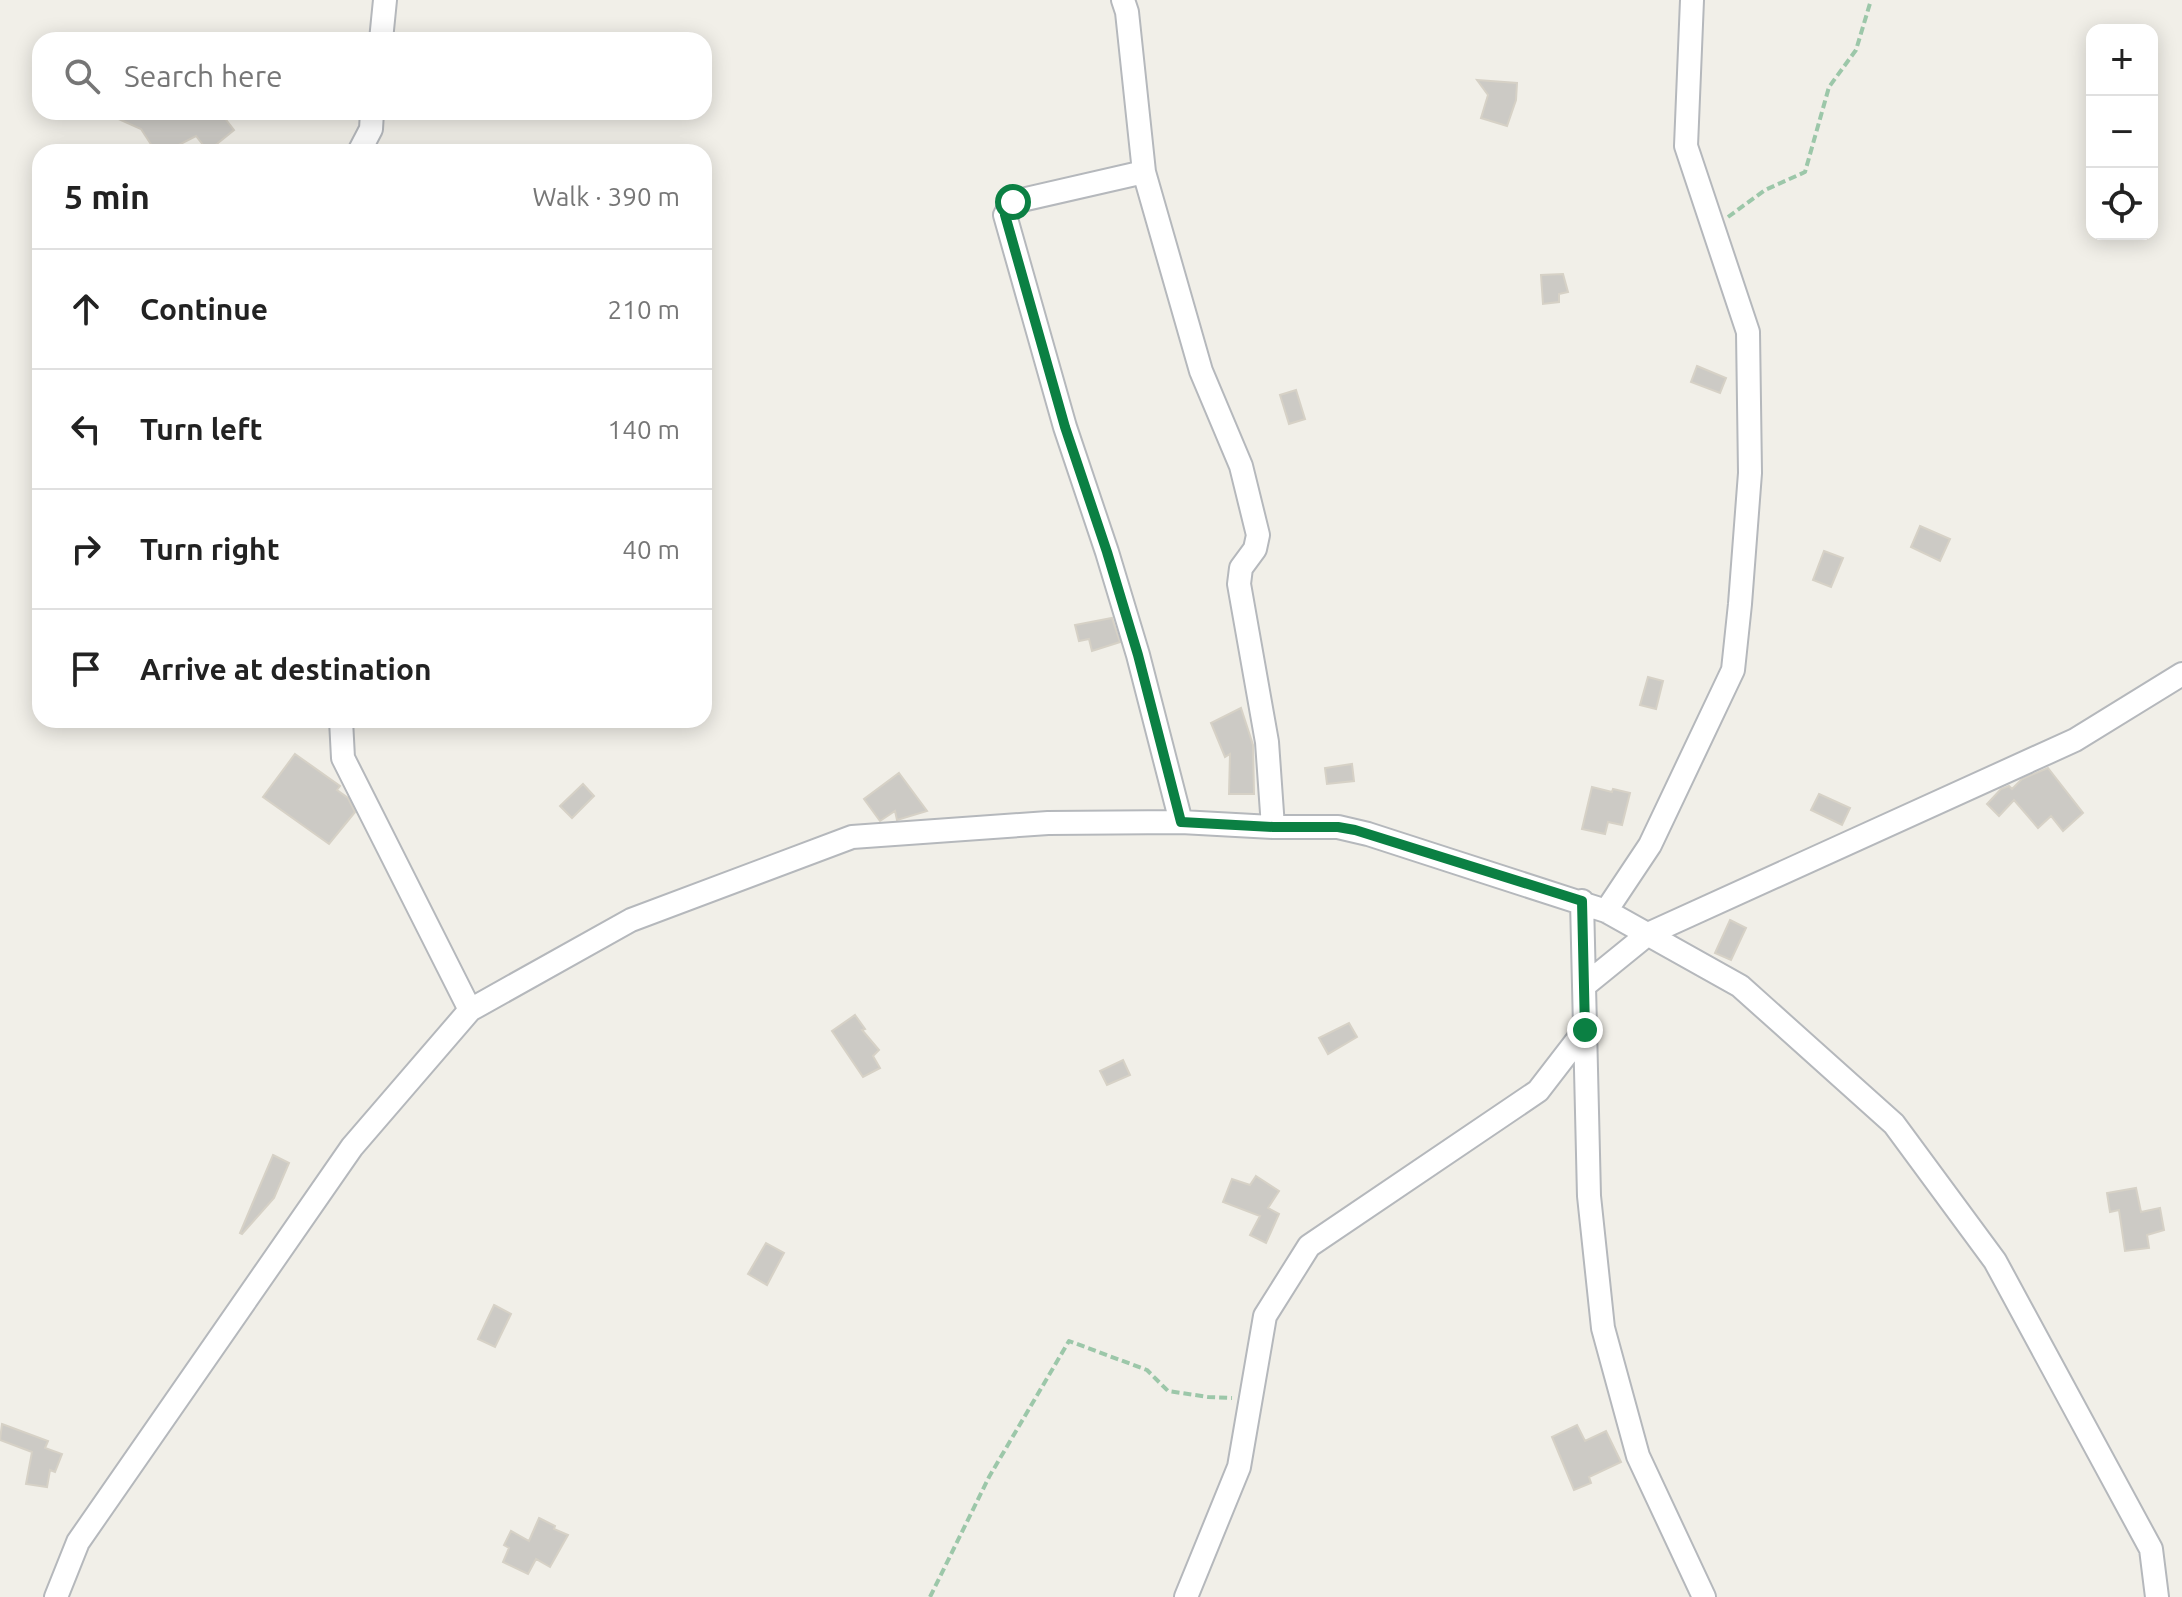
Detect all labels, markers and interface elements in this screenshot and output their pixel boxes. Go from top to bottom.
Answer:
map controls [2086,24,2158,240]
button: + [2086,24,2158,96]
search box [32,32,712,120]
icon: search [60,54,104,98]
text: Search here [124,59,283,93]
button: − [2086,96,2158,168]
button: locate [2086,168,2158,240]
text: 5 min [64,177,150,215]
text: Walk · 390 m [532,182,680,211]
route start [995,184,1031,220]
icon: ahead [64,287,108,331]
text: Continue [140,292,268,326]
text: 210 m [608,295,680,324]
icon: left [64,407,108,451]
text: Turn left [140,412,262,446]
text: 140 m [608,415,680,444]
icon: right [64,527,108,571]
text: Turn right [140,532,280,566]
text: 40 m [622,535,680,564]
icon: arrive [64,647,108,691]
text: Arrive at destination [140,652,432,686]
route end [1567,1012,1603,1048]

